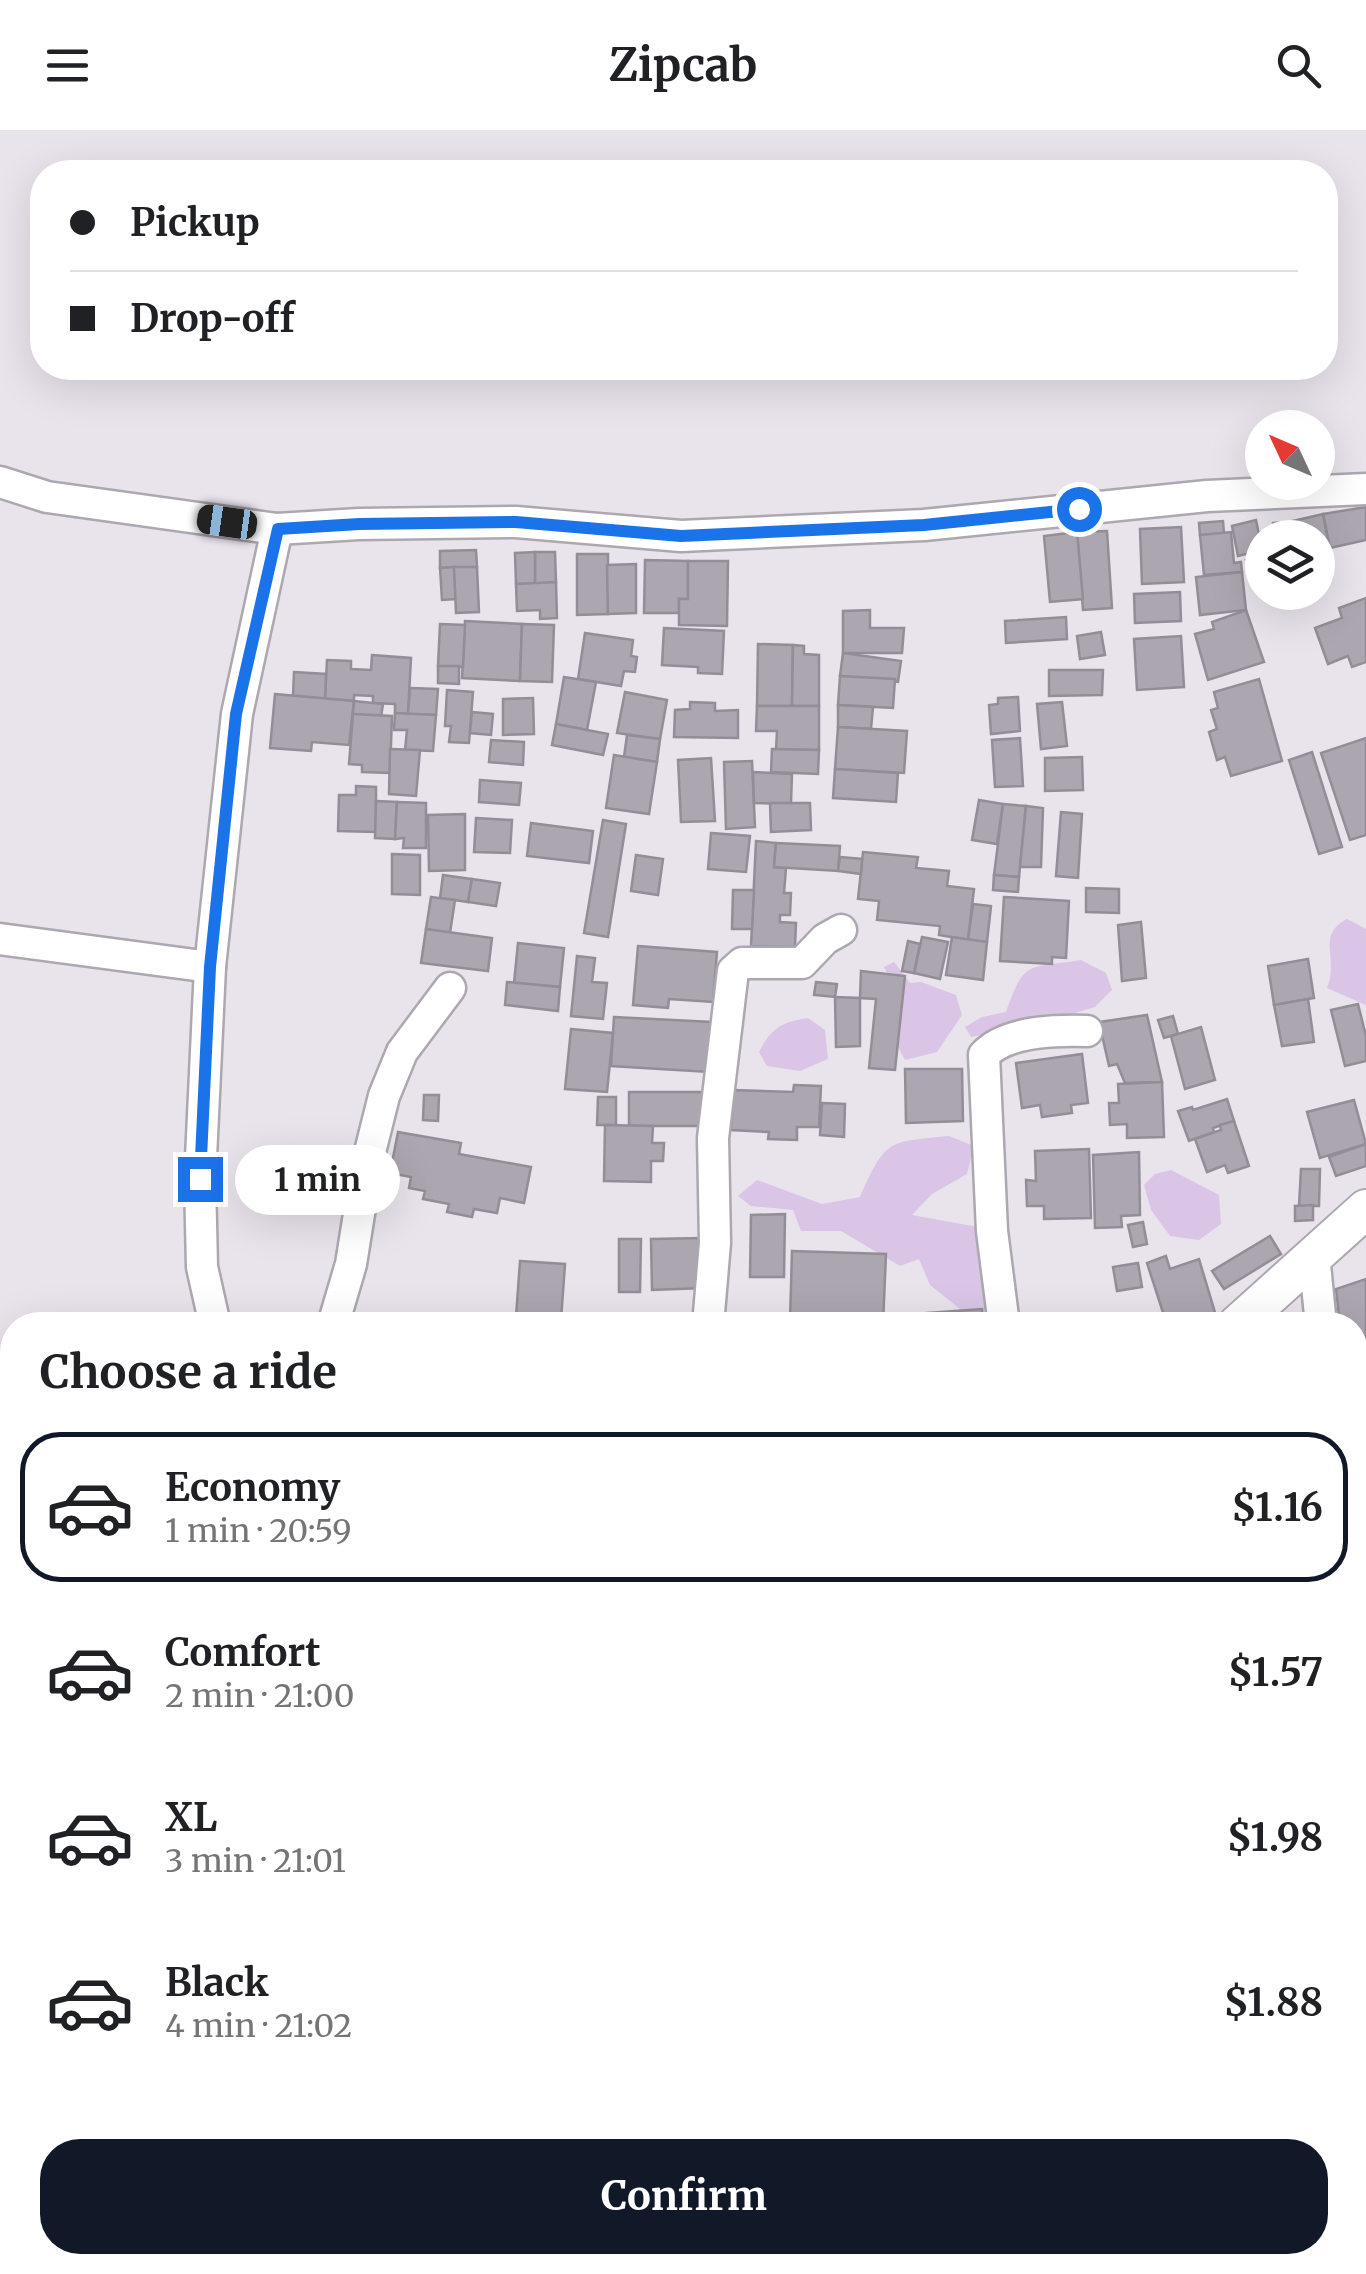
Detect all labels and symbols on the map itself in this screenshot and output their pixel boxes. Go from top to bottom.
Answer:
north arrow [1245,410,1335,500]
route start [1057,487,1102,532]
car [195,503,259,541]
callout: 1 min [235,1144,400,1214]
route end [178,1157,223,1202]

